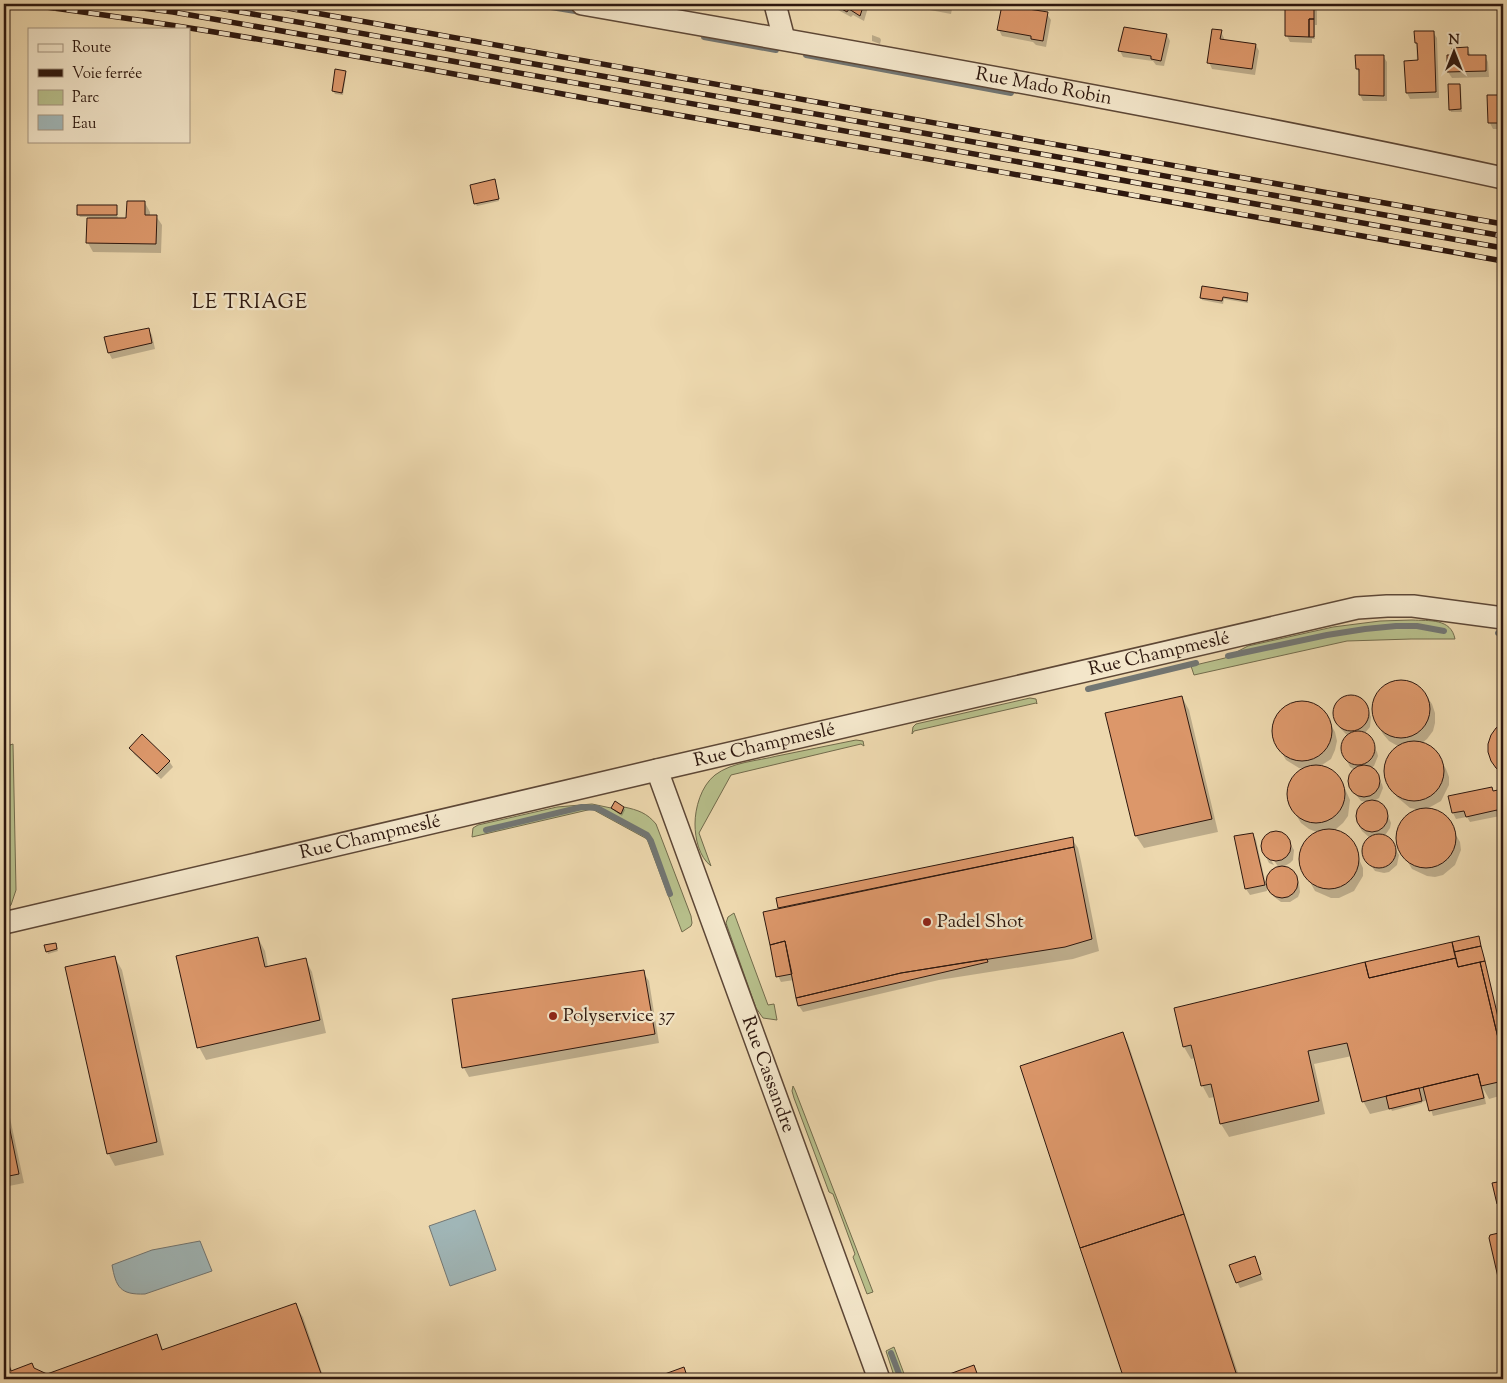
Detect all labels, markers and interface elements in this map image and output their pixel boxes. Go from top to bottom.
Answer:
legend [28,28,190,142]
north arrow [1430,28,1480,78]
text: N [1448,31,1460,51]
text: Route [72,38,111,59]
street label: Rue Mado Robin [973,61,1114,112]
text: Voie ferrée [72,64,142,85]
text: Parc [72,88,100,109]
text: Eau [72,114,97,135]
district label: LE TRIAGE [192,289,308,318]
street label: Rue Champmeslé [1086,624,1232,683]
street label: Rue Champmeslé [691,716,838,775]
street label: Rue Champmeslé [297,808,443,867]
place label: Padel Shot [937,909,1024,936]
marker: Padel Shot [921,916,933,928]
place label: Polyservice 37 [563,1003,676,1030]
marker: Polyservice 37 [547,1010,559,1022]
street label: Rue Cassandre [734,1012,802,1137]

